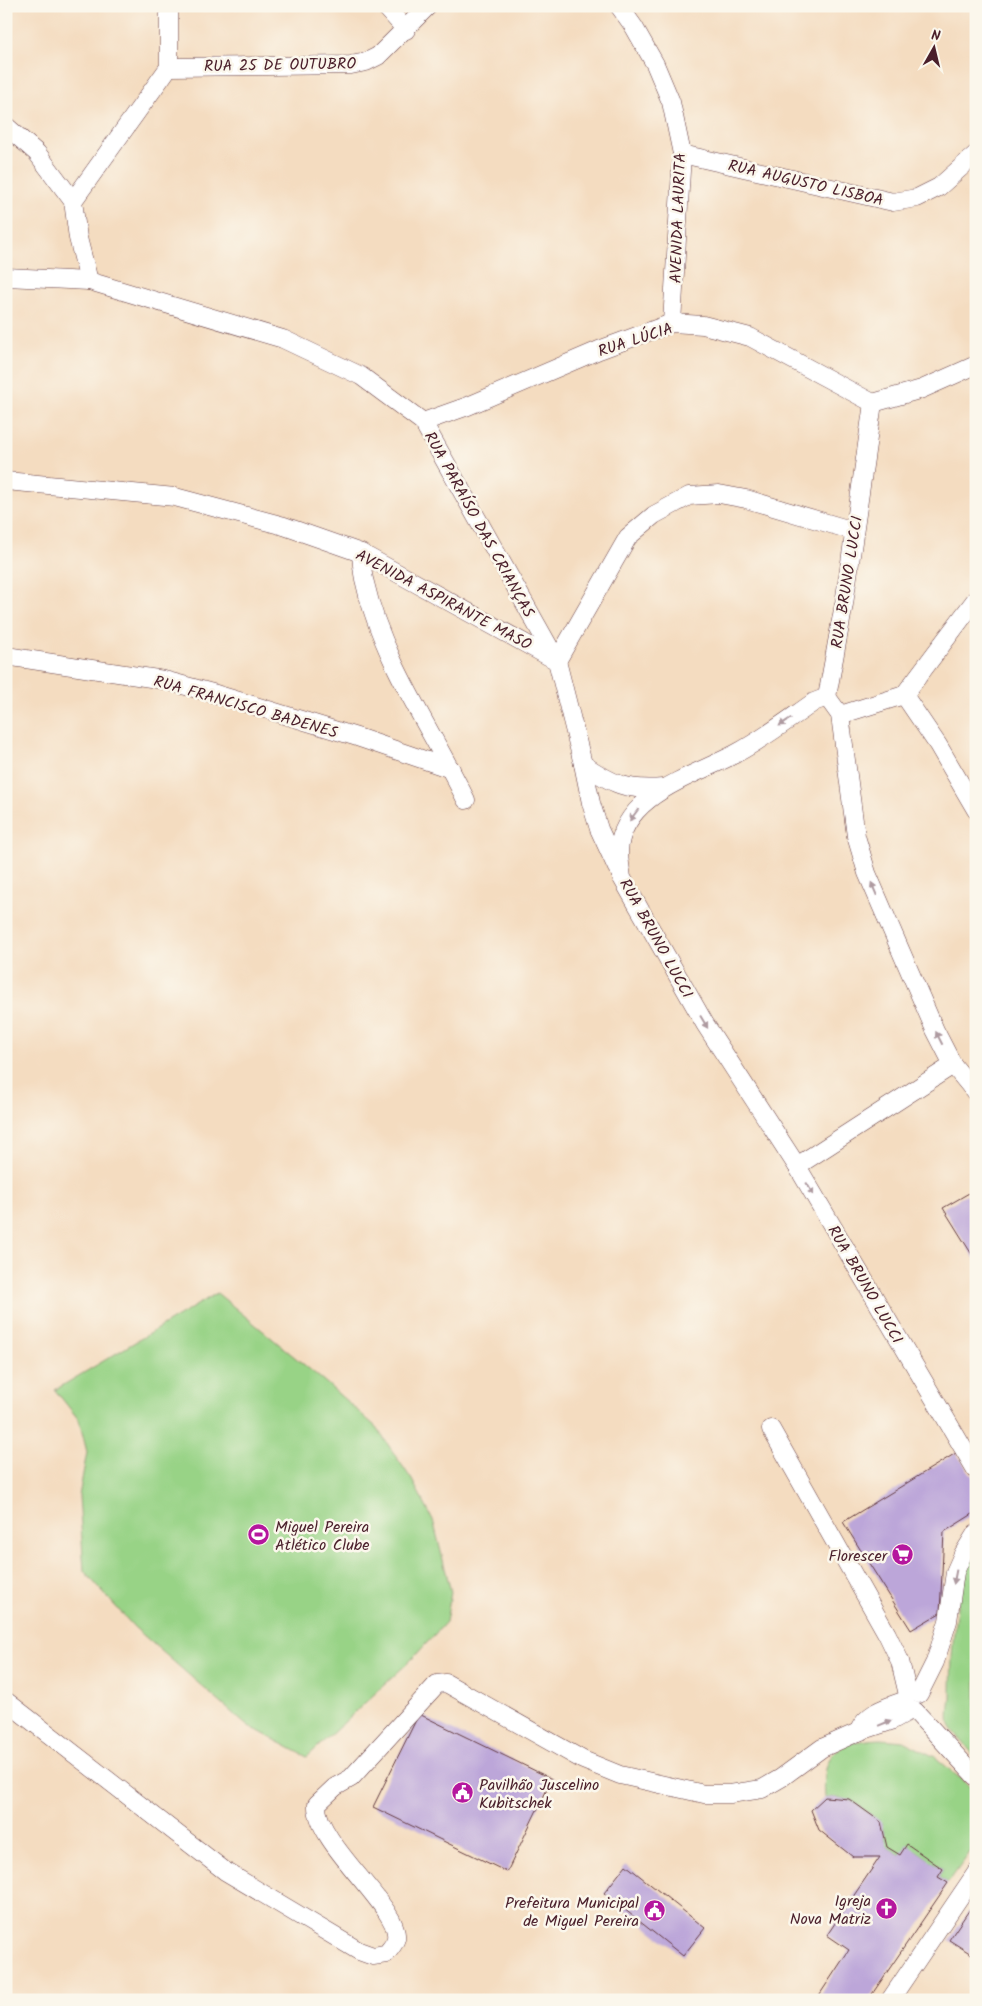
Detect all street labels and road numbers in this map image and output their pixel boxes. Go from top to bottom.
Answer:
street label: RUA 25 DE OUTUBRO [204,52,357,79]
street label: AVENIDA LAURITA [664,152,693,284]
street label: RUA AUGUSTO LISBOA [725,153,886,214]
street label: RUA LÚCIA [595,316,676,364]
street label: RUA PARAÍSO DAS CRIANÇAS [417,427,541,623]
street label: RUA BRUNO LUCCI [825,514,870,650]
street label: AVENIDA ASPIRANTE MASO [351,543,536,658]
street label: RUA FRANCISCO BADENES [151,669,341,746]
street label: RUA BRUNO LUCCI [612,874,699,1003]
street label: RUA BRUNO LUCCI [820,1221,909,1349]

